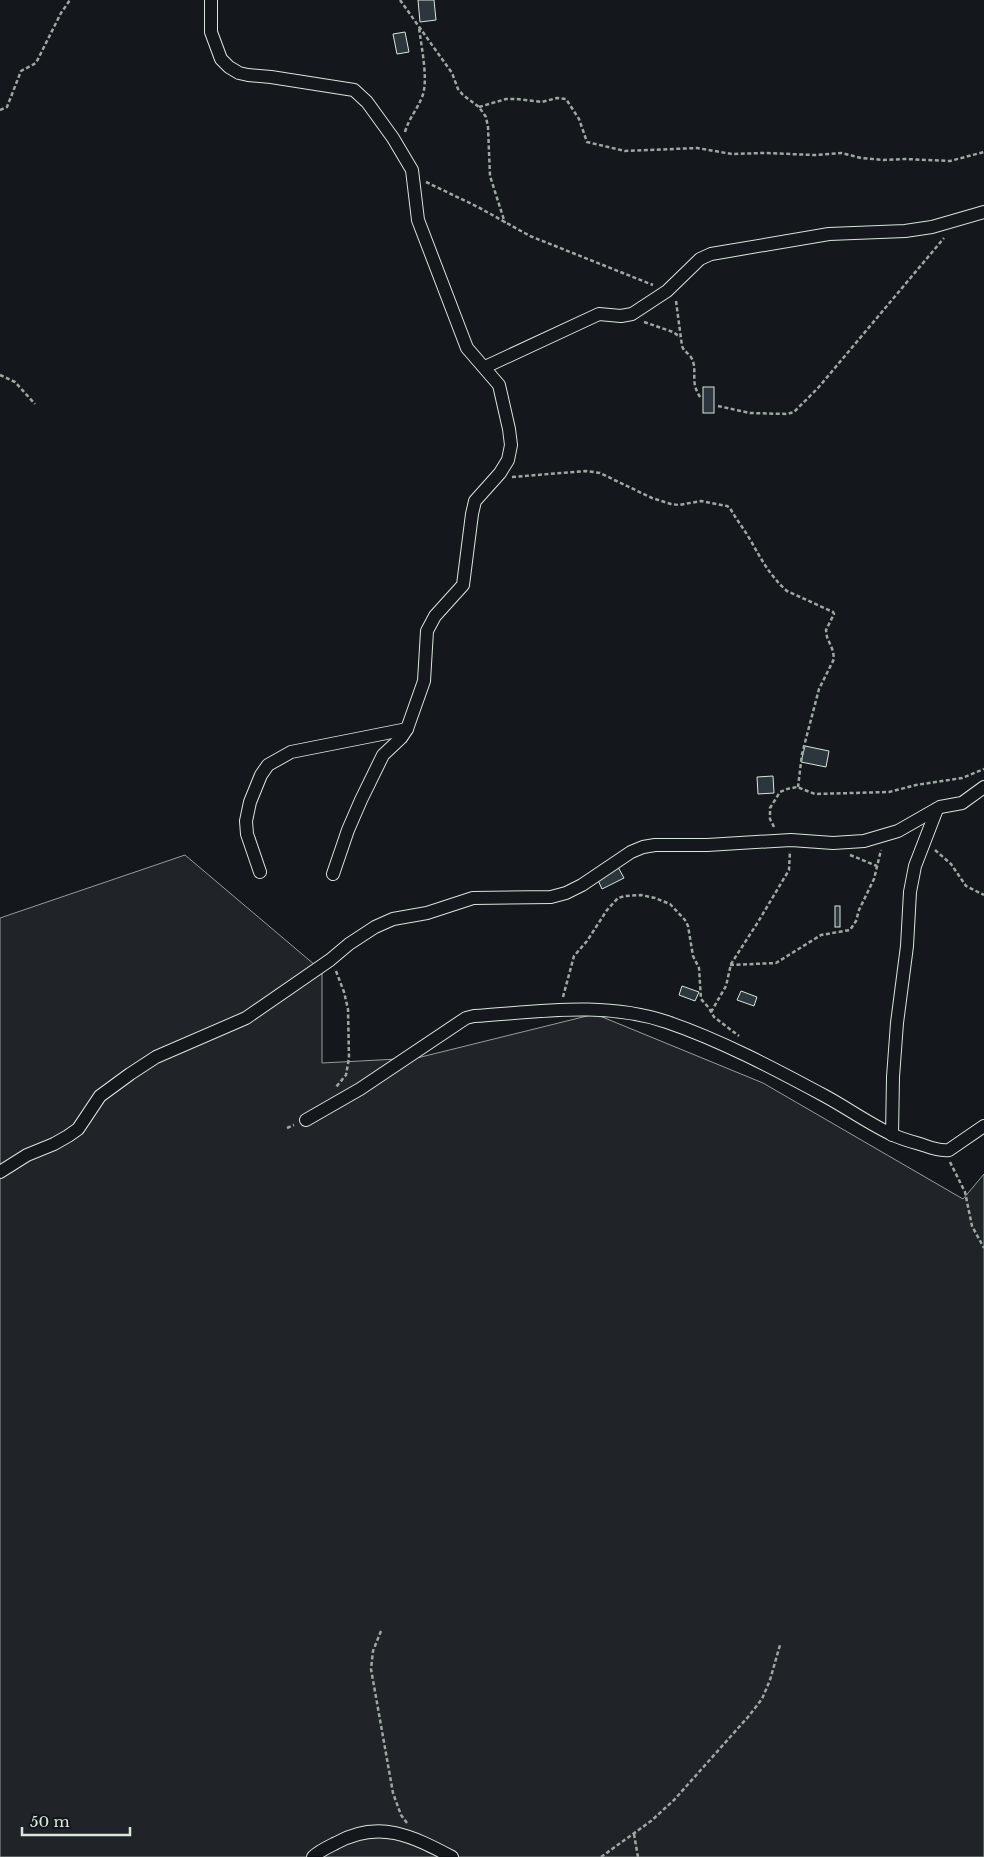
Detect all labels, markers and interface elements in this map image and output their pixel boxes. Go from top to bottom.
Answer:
scale bar [22,1804,130,1836]
text: 50 m [30,1812,70,1831]

